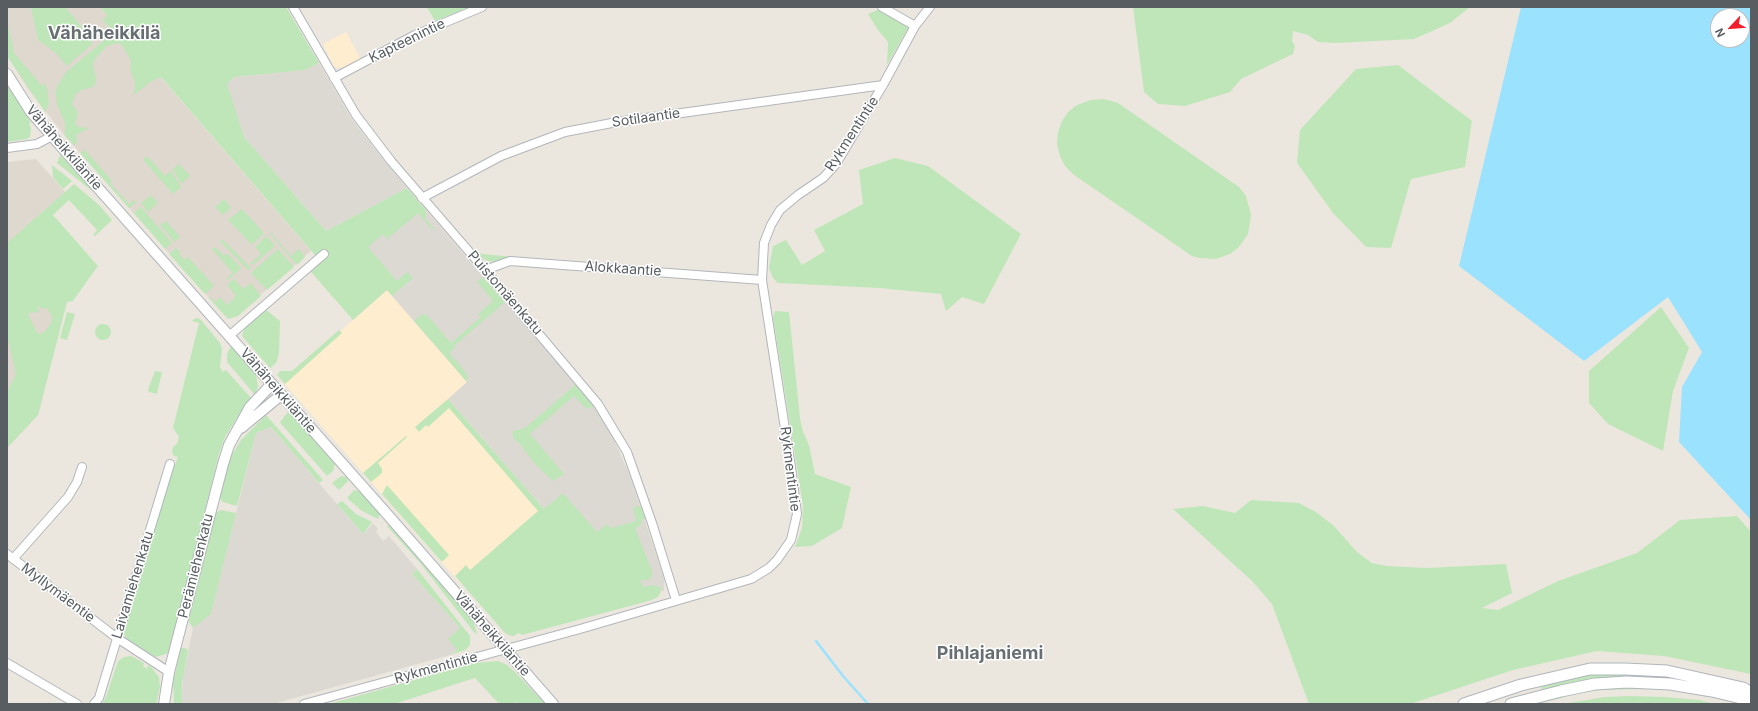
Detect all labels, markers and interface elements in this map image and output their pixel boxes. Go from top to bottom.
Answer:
north arrow [1710,8,1750,48]
street label: Kapteenintie [366,15,448,67]
district label: Vähäheikkilä [48,23,160,45]
text: N [1712,26,1728,40]
street label: Rykmentintie [822,93,882,175]
street label: Vähäheikkiläntie [22,102,106,194]
street label: Sotilaantie [611,105,681,131]
street label: Puistomäenkatu [464,248,546,338]
street label: Alokkaantie [584,258,662,280]
street label: Vähäheikkiläntie [236,345,320,437]
street label: Rykmentintie [776,425,804,513]
street label: Perämiehenkatu [175,512,217,620]
street label: Laivamiehenkatu [109,529,157,641]
street label: Myllymäentie [18,560,98,626]
street label: Vähäheikkiläntie [450,588,534,680]
district label: Pihlajaniemi [937,643,1043,665]
street label: Rykmentintie [392,649,480,687]

